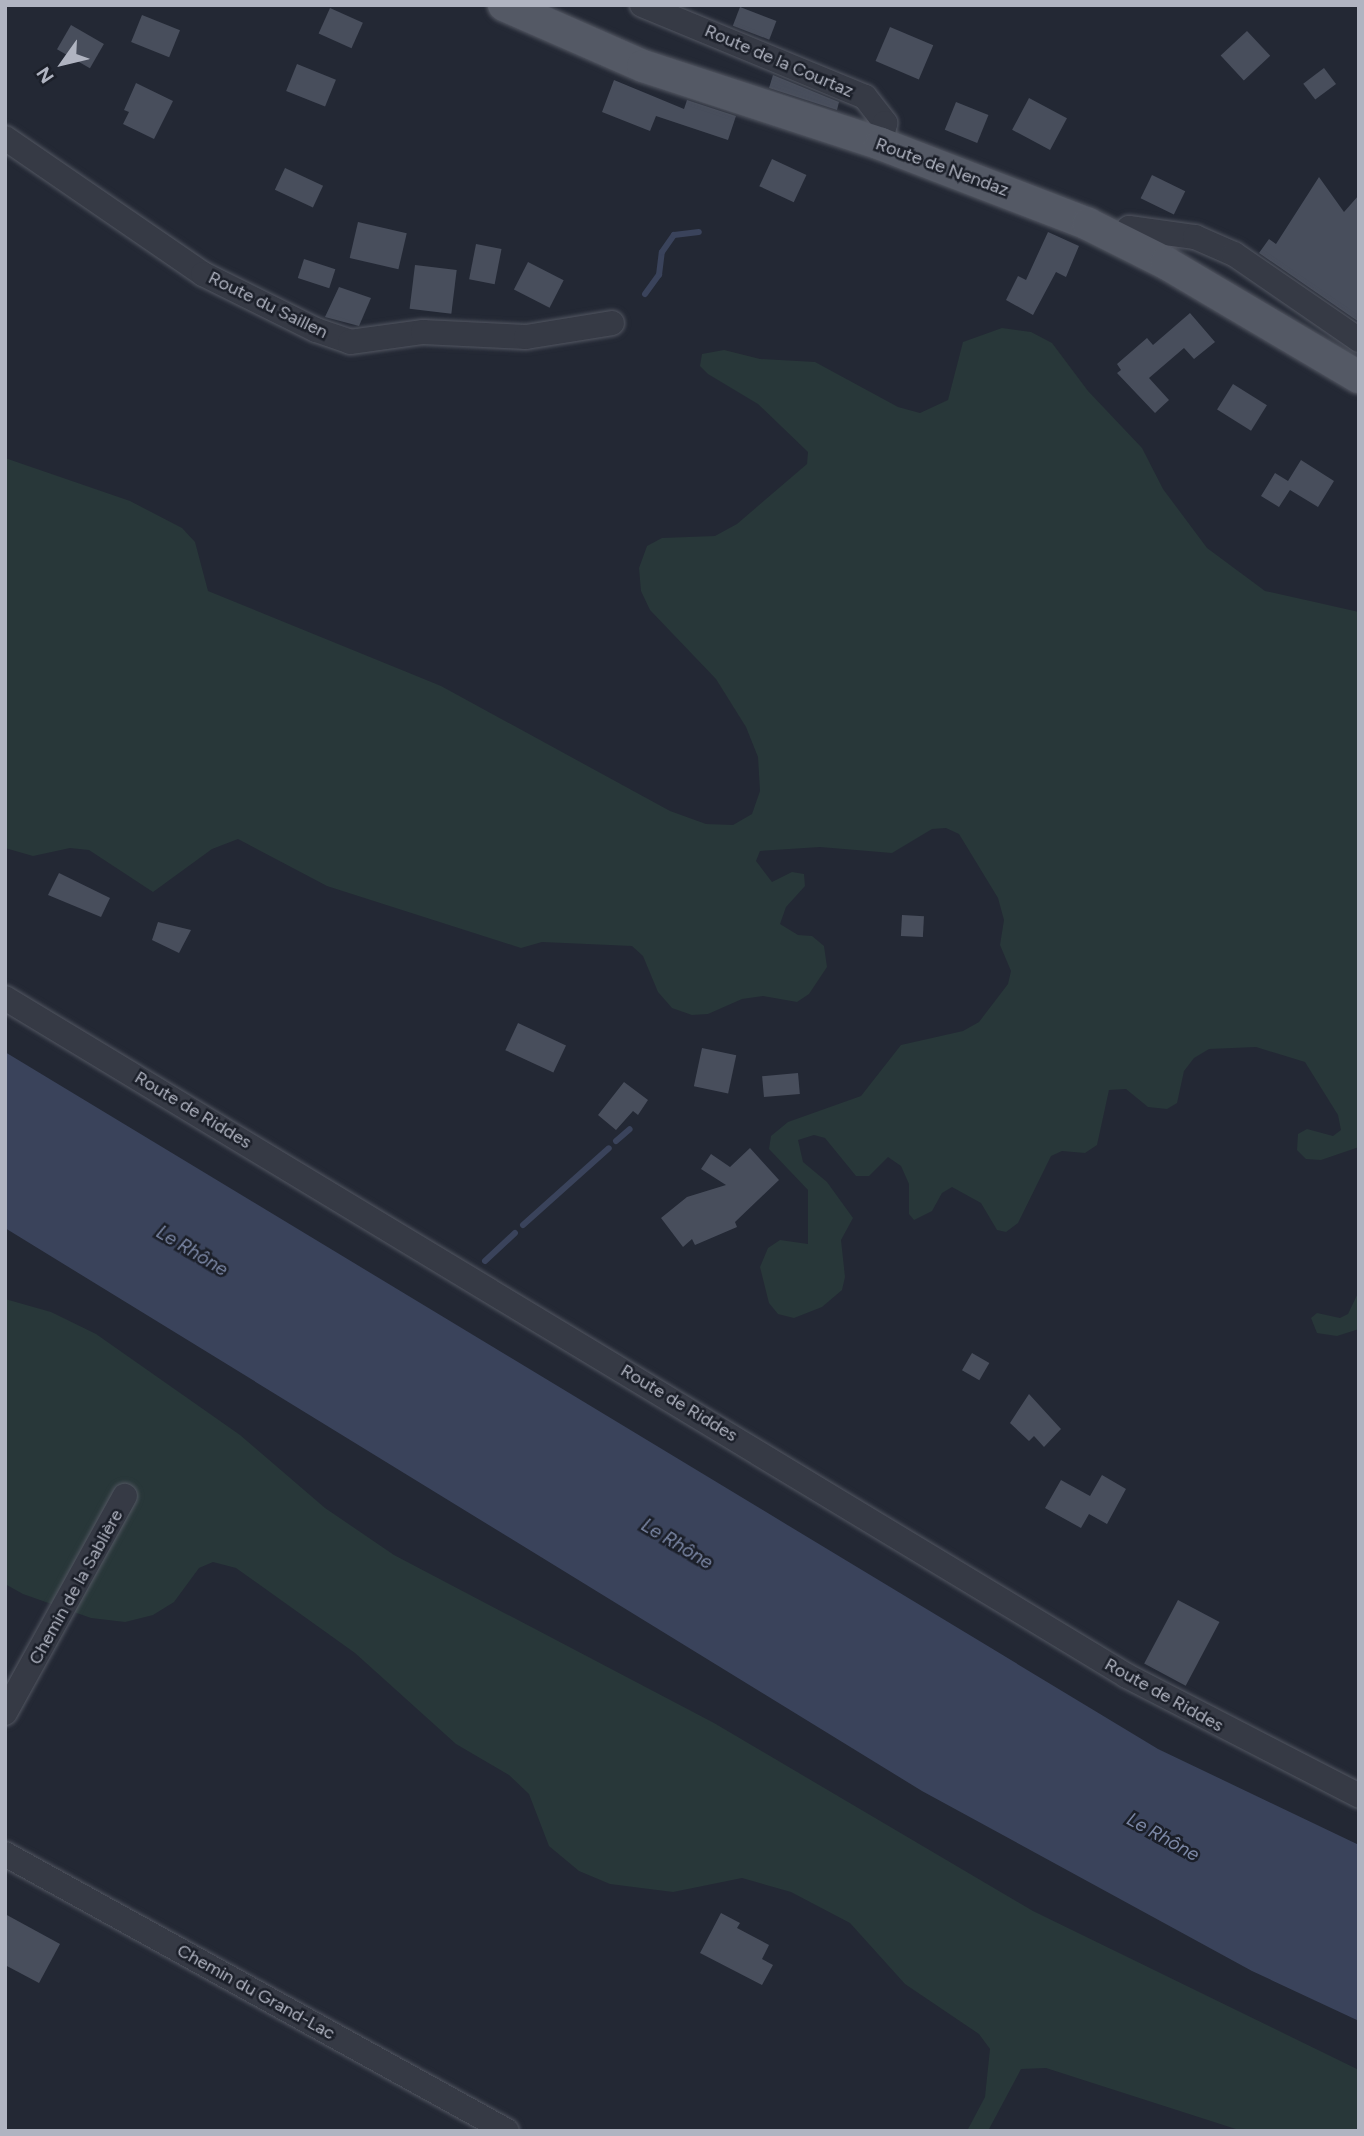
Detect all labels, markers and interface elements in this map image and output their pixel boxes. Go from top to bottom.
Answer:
street label: Route de la Courtaz [701,20,857,102]
north arrow [28,28,98,98]
text: N [32,63,59,88]
street label: Route de Nendaz [873,133,1011,201]
street label: Route du Saillen [205,267,331,343]
street label: Route de Riddes [131,1067,255,1153]
water label: Le Rhône [152,1221,232,1281]
street label: Route de Riddes [617,1360,741,1446]
street label: Chemin de la Sablière [24,1506,128,1668]
water label: Le Rhône [637,1514,717,1574]
street label: Route de Riddes [1101,1653,1227,1737]
water label: Le Rhône [1123,1808,1203,1866]
street label: Chemin du Grand-Lac [173,1940,339,2044]

